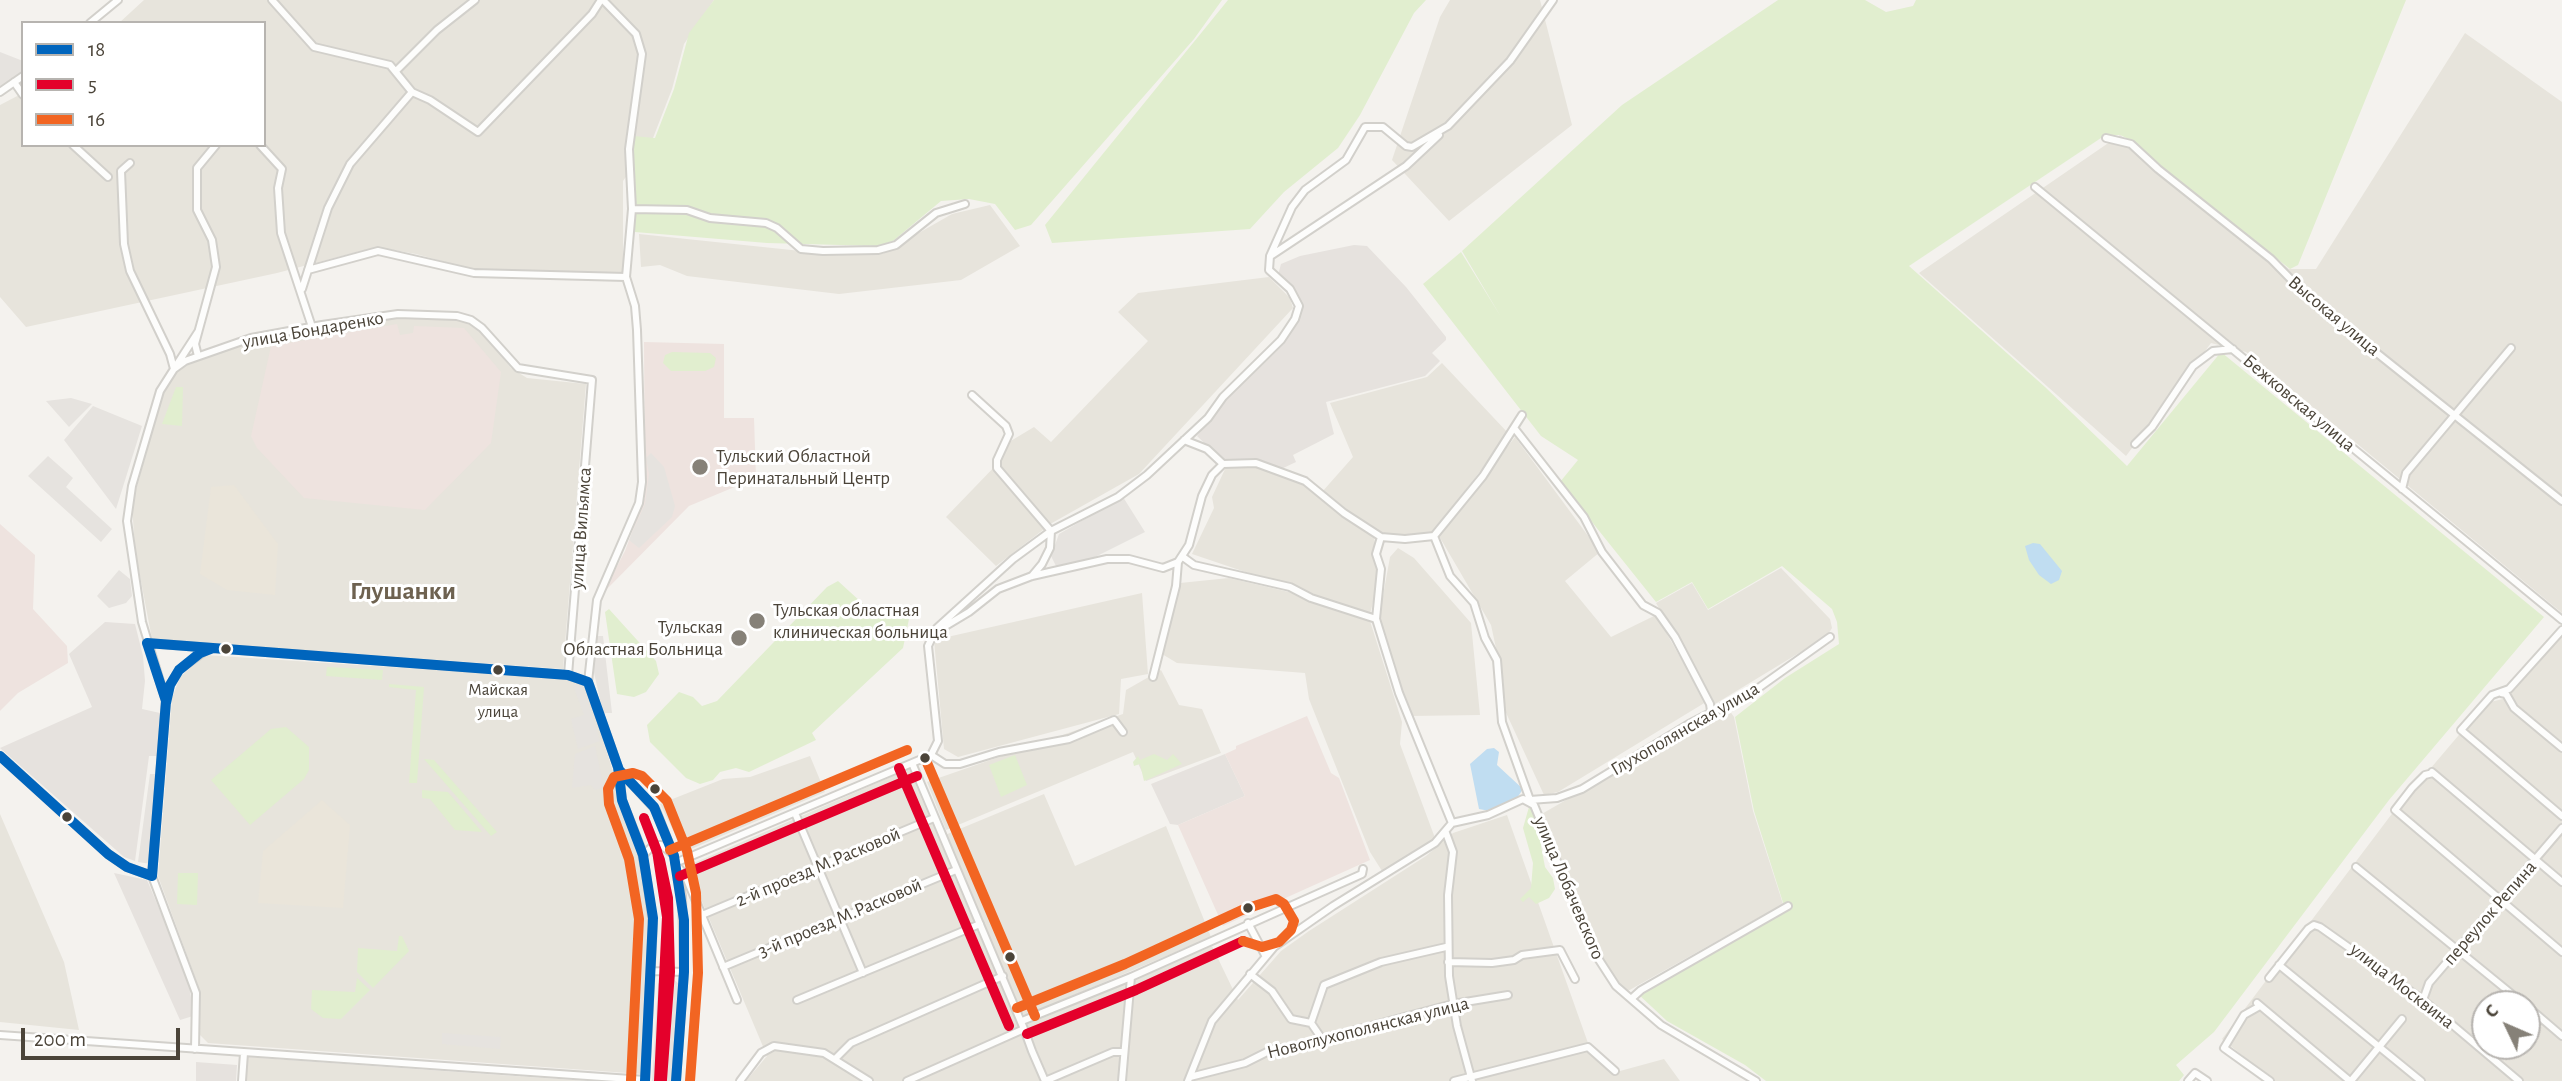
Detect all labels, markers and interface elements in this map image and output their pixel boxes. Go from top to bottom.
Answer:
legend [21,21,266,147]
text: 18 [88,39,105,60]
text: 5 [88,74,97,95]
text: 16 [88,109,105,130]
street label: Высокая улица [2283,271,2385,361]
street label: улица Бондаренко [241,306,385,354]
street label: Бежковская улица [2238,349,2360,457]
place label: Тульский Областной Перинатальный Центр [716,445,890,489]
marker: Тульский Областной Перинатальный Центр [690,457,710,477]
street label: улица Вильямса [565,466,597,590]
district label: Глушанки [350,575,456,607]
place label: Тульская областная клиническая больница [773,599,948,643]
marker: Тульская областная клиническая больница [747,611,767,631]
place label: Тульская Областная Больница [563,616,723,660]
marker: Тульская Областная Больница [729,628,749,648]
unlabelled marker [219,642,233,656]
marker: Майская улица [491,663,505,677]
street label: Глухополянская улица [1607,677,1763,781]
place label: Майская улица [468,680,528,720]
unlabelled marker [918,751,932,765]
unlabelled marker [648,782,662,796]
unlabelled marker [60,810,74,824]
street label: улица Лобачевского [1529,813,1609,963]
street label: 2-й проезд М.Расковой [732,822,904,912]
street label: переулок Репина [2438,856,2542,970]
street label: 3-й проезд М.Расковой [755,873,925,963]
unlabelled marker [1241,901,1255,915]
street label: улица Москвина [2345,938,2459,1034]
unlabelled marker [1003,950,1017,964]
north arrow [2471,990,2541,1060]
street label: Новоглухополянская улица [1265,992,1471,1064]
text: С [2481,1001,2502,1022]
scale bar [24,1014,184,1058]
text: 200 m [34,1029,86,1050]

